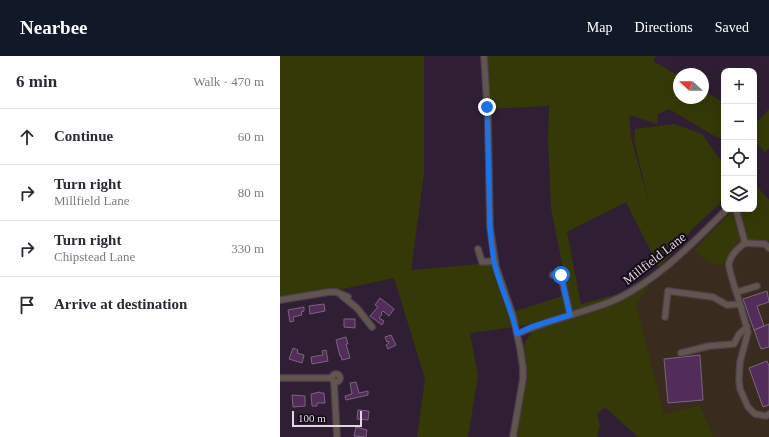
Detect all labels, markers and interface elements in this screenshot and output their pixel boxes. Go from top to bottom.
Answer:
text: Nearbee [20,17,88,38]
text: Map [587,20,612,35]
text: Directions [634,20,693,35]
text: Saved [715,20,749,35]
north arrow [673,68,709,104]
map controls [721,68,757,212]
button: + [721,68,757,104]
text: 6 min [16,72,57,91]
text: Walk · 470 m [193,74,264,89]
route end [478,98,496,116]
button: − [721,104,757,140]
icon: ahead [16,126,38,148]
text: Continue [54,128,113,144]
text: 60 m [238,129,264,144]
button: locate [721,140,757,176]
text: Turn right [54,176,121,192]
button: layers [721,176,757,212]
icon: right [16,182,38,204]
text: 80 m [238,185,264,200]
text: Millfield Lane [54,193,129,208]
street label: Millfield Lane [620,229,689,288]
text: Turn right [54,232,121,248]
icon: right [16,238,38,260]
text: 330 m [231,241,264,256]
text: Chipstead Lane [54,249,135,264]
route start [552,266,570,284]
icon: arrive [16,294,38,316]
text: Arrive at destination [54,296,187,312]
scale bar [292,409,362,428]
text: 100 m [298,412,326,424]

